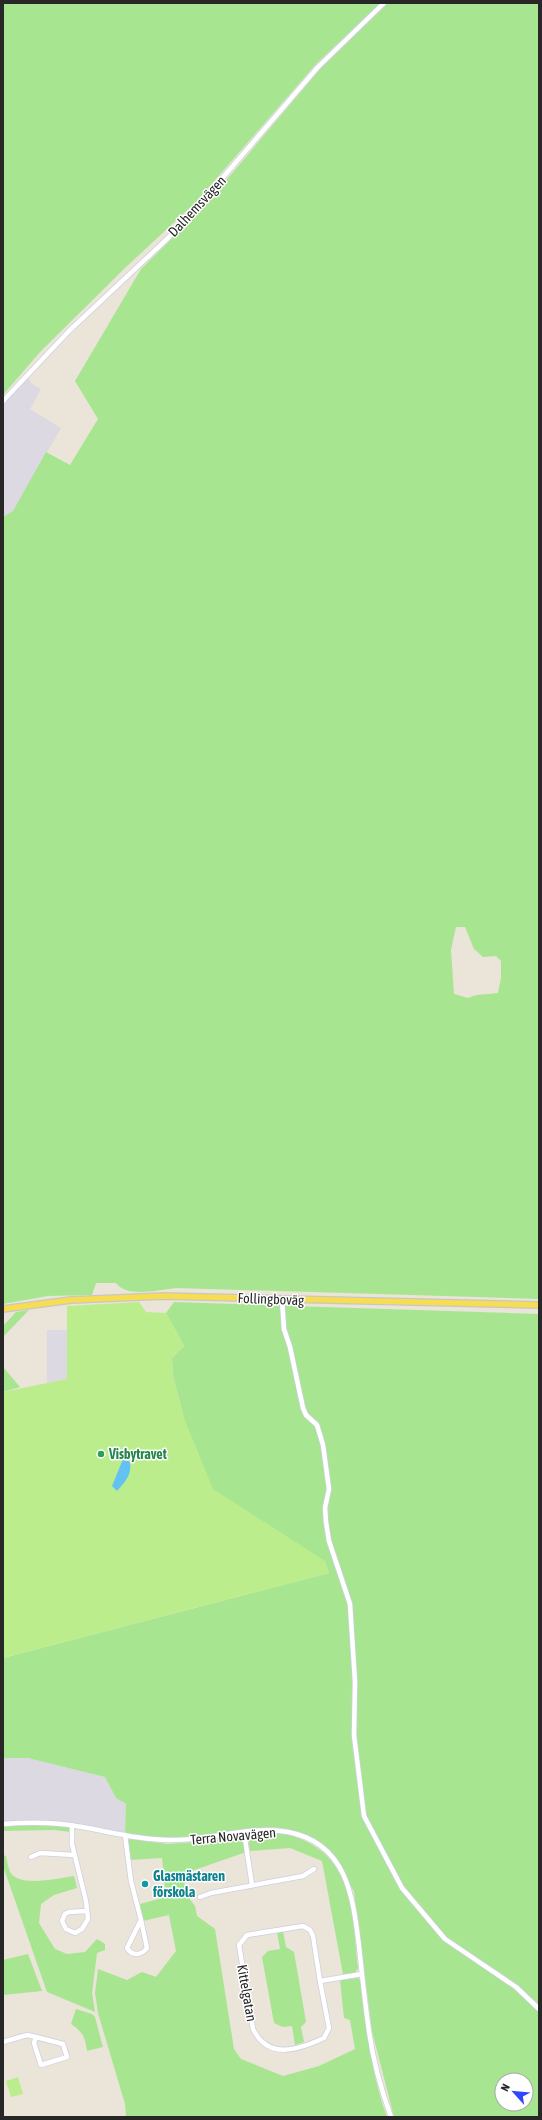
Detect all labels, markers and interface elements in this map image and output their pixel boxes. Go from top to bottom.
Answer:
street label: Dalhemsvägen [165,172,229,240]
street label: Follingboväg [237,1290,305,1308]
place label: Visbytravet [108,1446,167,1462]
marker: Visbytravet [96,1449,106,1459]
street label: Terra Novavägen [189,1824,277,1848]
place label: Glasmästaren förskola [152,1868,225,1900]
marker: Glasmästaren förskola [140,1879,150,1889]
street label: Kittelgatan [234,1963,260,2023]
north arrow [494,2072,534,2112]
text: N [498,2082,512,2093]

